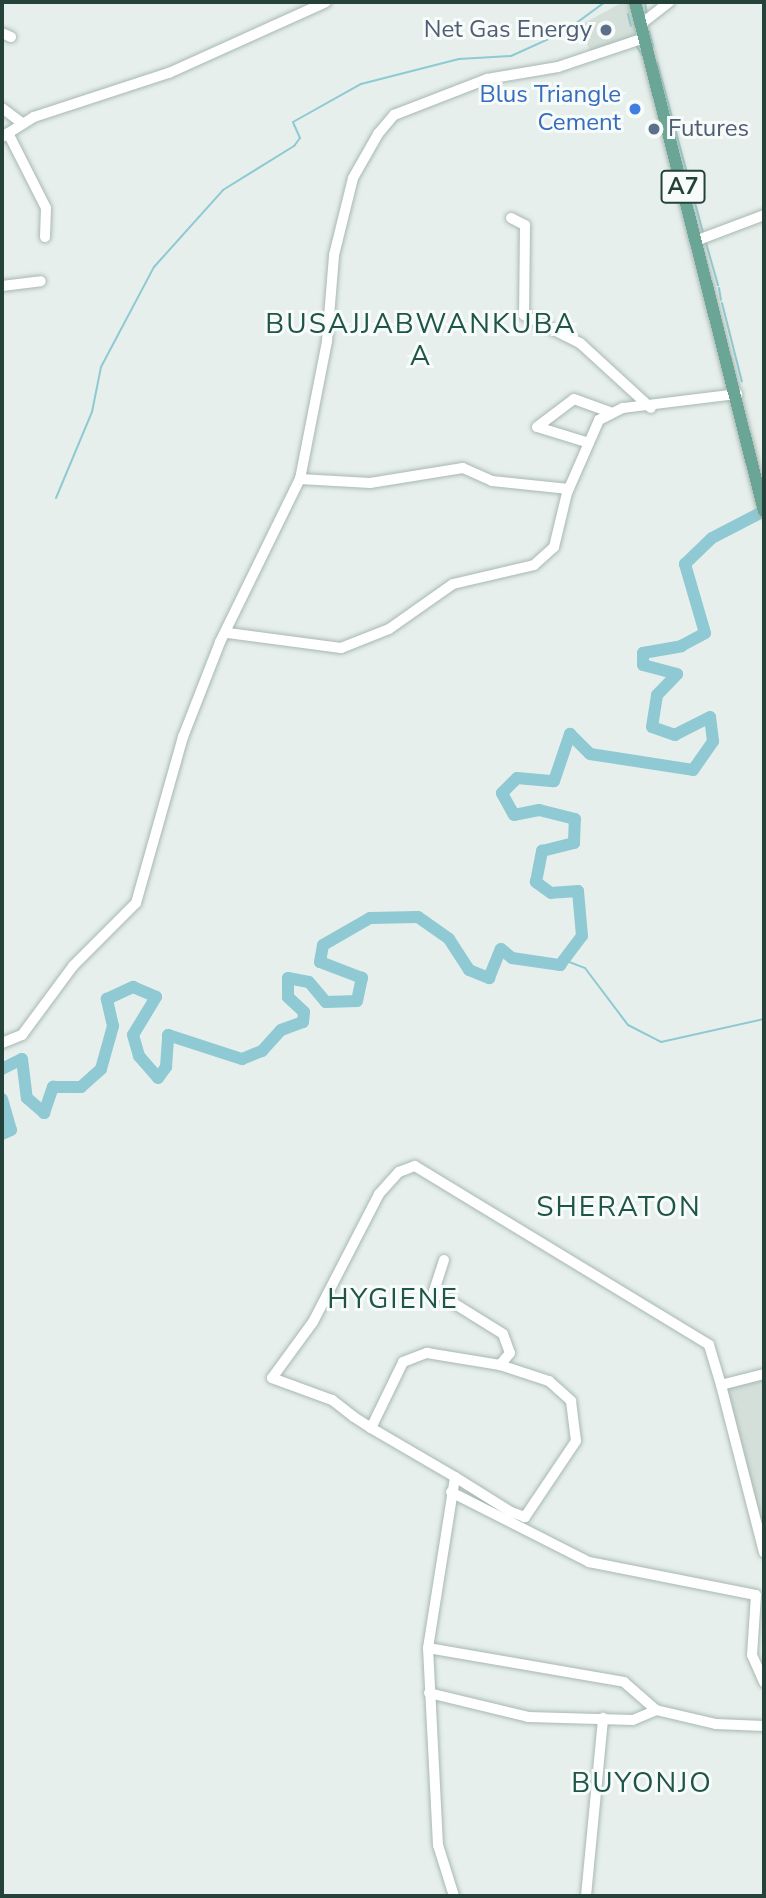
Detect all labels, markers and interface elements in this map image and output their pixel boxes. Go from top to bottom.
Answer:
place label: Net Gas Energy [424,16,592,44]
marker: Net Gas Energy [598,22,614,38]
place label: Blus Triangle Cement [480,81,621,137]
marker: Blus Triangle Cement [627,101,643,117]
place label: Futures [668,115,749,143]
marker: Futures [646,121,662,137]
road number: A7 [660,168,706,206]
district label: BUSAJJABWANKUBA A [267,307,575,373]
district label: SHERATON [537,1190,701,1224]
district label: HYGIENE [328,1282,458,1316]
district label: BUYONJO [572,1766,712,1800]

